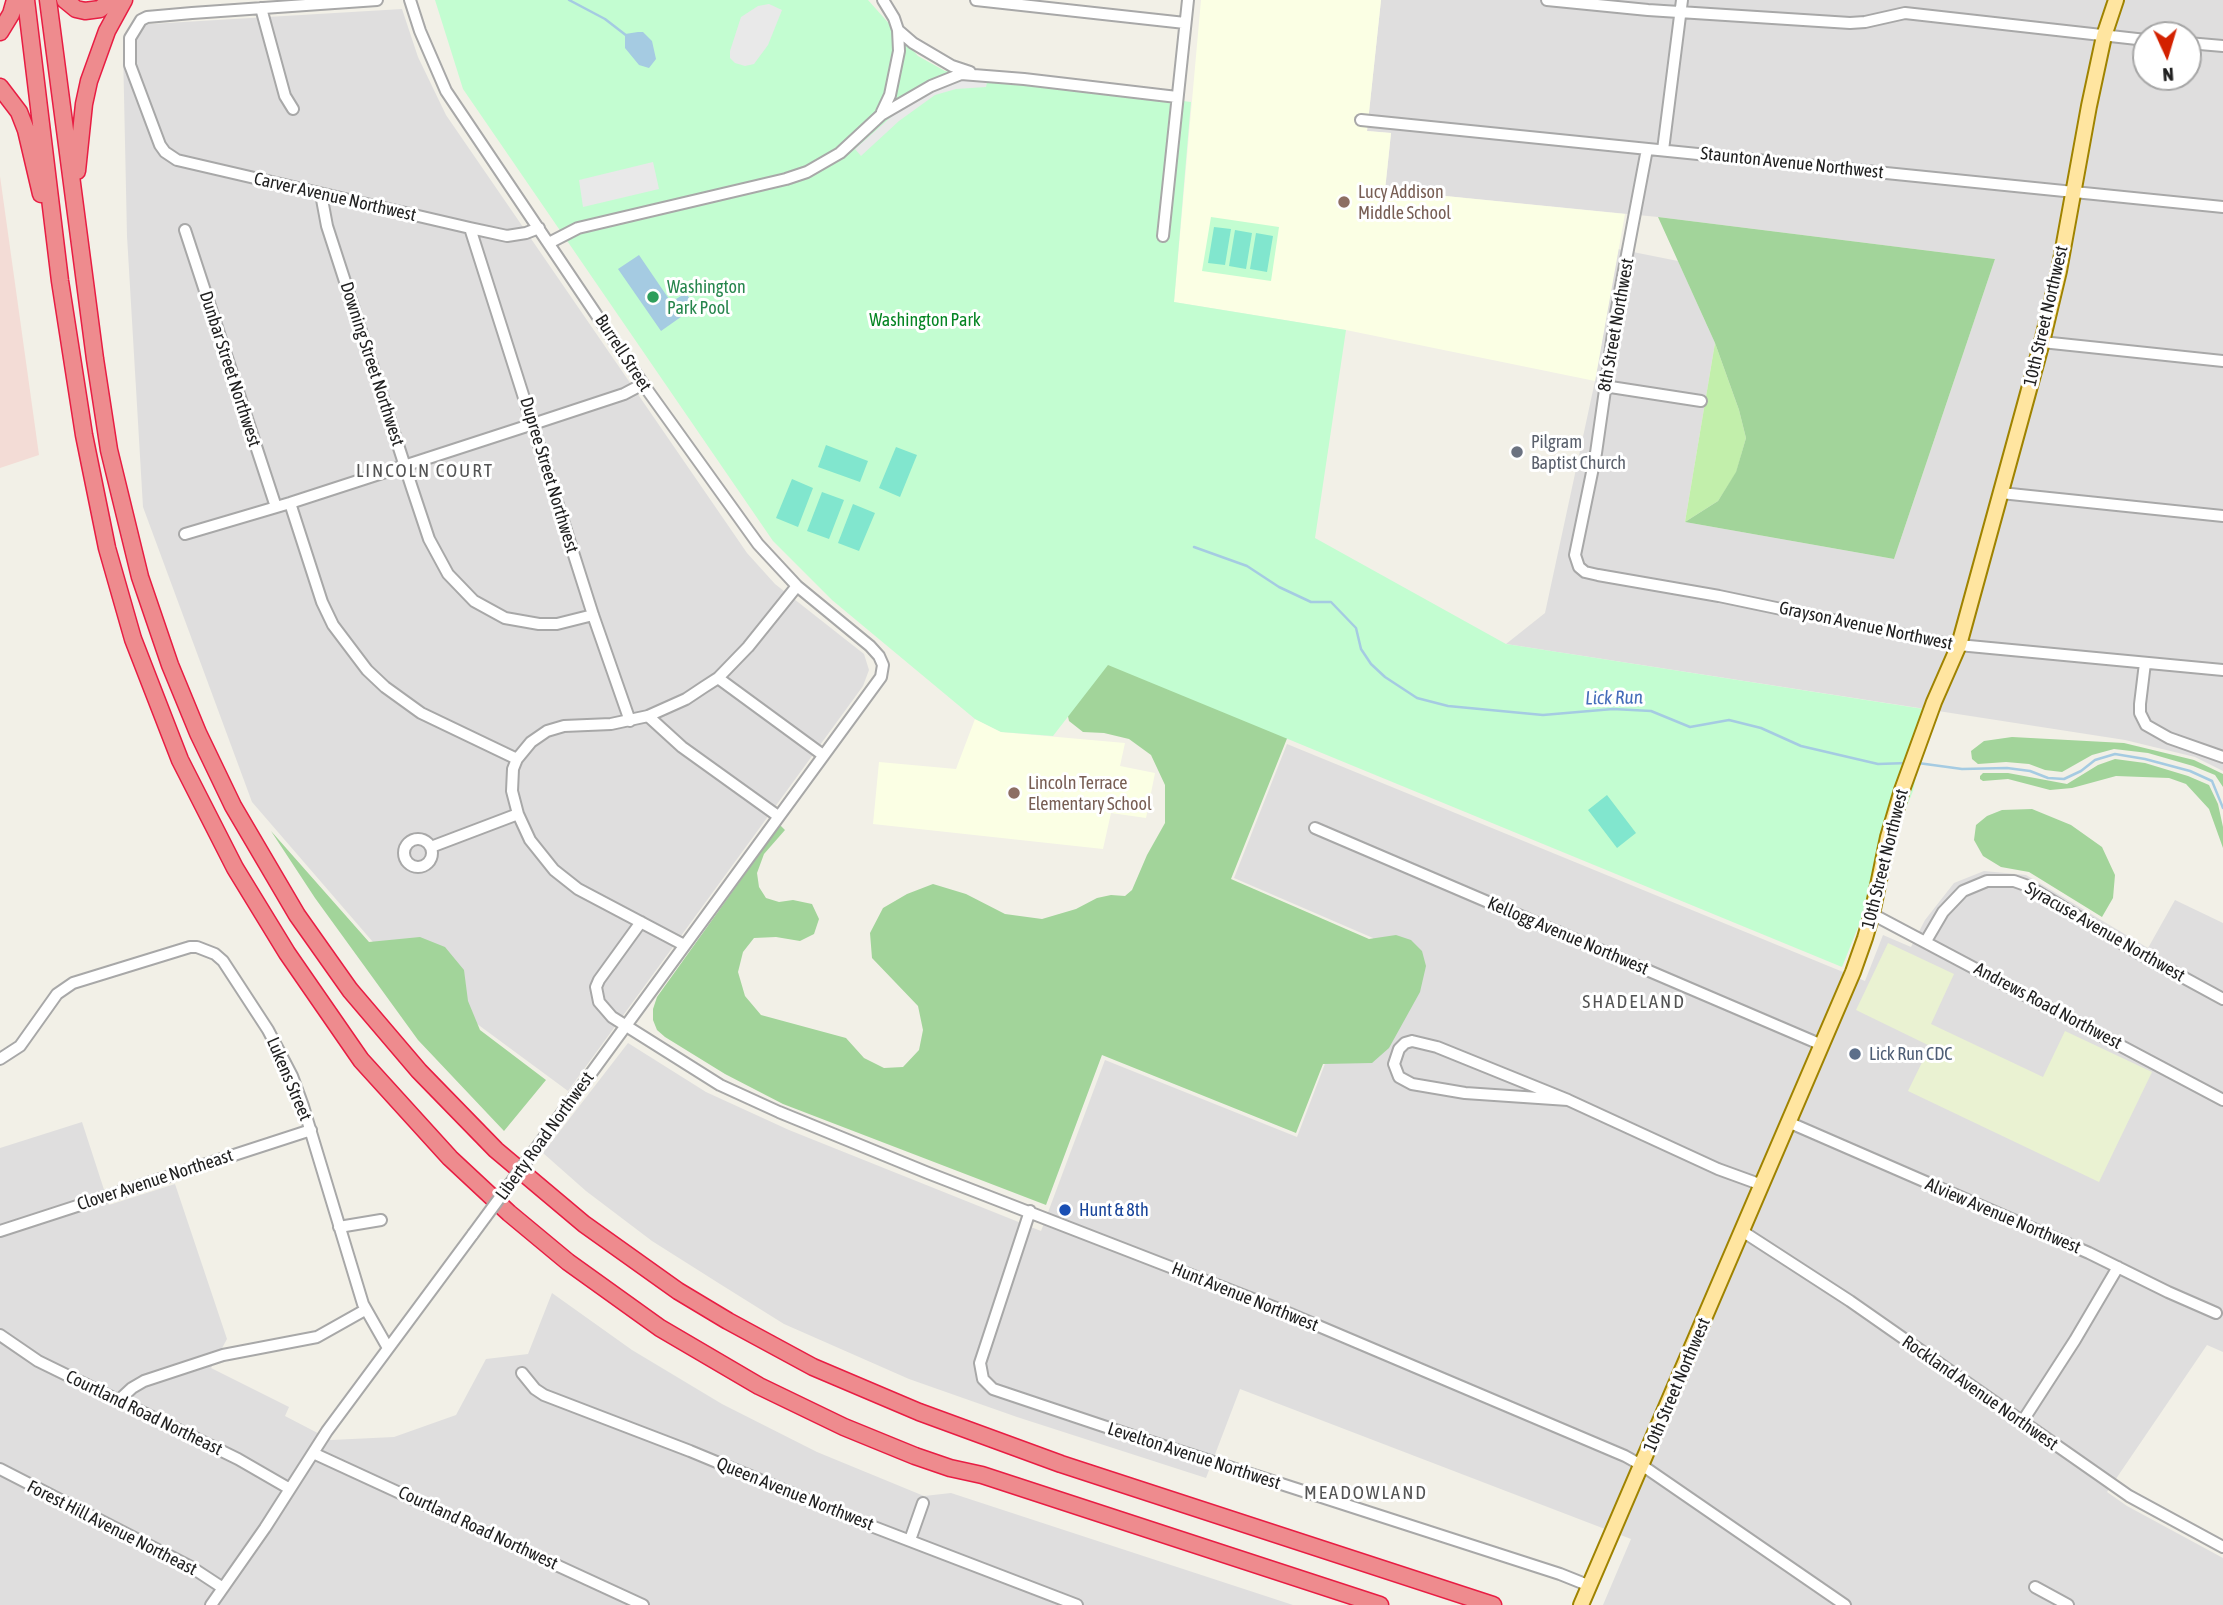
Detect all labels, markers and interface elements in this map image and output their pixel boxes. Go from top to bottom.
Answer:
north arrow [2132,21,2202,91]
text: N [2162,64,2175,86]
street label: Staunton Avenue Northwest [1699,143,1885,183]
street label: Carver Avenue Northwest [252,168,418,226]
place label: Lucy Addison Middle School [1358,181,1451,224]
marker: Lucy Addison Middle School [1336,194,1352,210]
street label: 10th Street Northwest [2019,244,2073,388]
street label: 8th Street Northwest [1594,257,1638,393]
place label: Washington Park Pool [667,276,746,318]
street label: Downing Street Northwest [335,279,409,449]
street label: Dunbar Street Northwest [195,288,265,450]
marker: Washington Park Pool [645,289,661,305]
park label: Washington Park [869,309,981,331]
street label: Burrell Street [590,310,656,396]
street label: Dupree Street Northwest [515,395,583,555]
place label: Pilgram Baptist Church [1531,431,1626,474]
marker: Pilgram Baptist Church [1509,444,1525,460]
district label: LINCOLN COURT [358,460,492,482]
street label: Grayson Avenue Northwest [1777,597,1955,655]
water label: Lick Run [1585,686,1643,710]
place label: Lincoln Terrace Elementary School [1028,772,1152,814]
marker: Lincoln Terrace Elementary School [1006,785,1022,801]
street label: 10th Street Northwest [1857,787,1913,931]
street label: Syracuse Avenue Northwest [2021,877,2189,987]
street label: Kellogg Avenue Northwest [1484,892,1652,980]
street label: Andrews Road Northwest [1970,958,2126,1054]
district label: SHADELAND [1583,991,1685,1013]
street label: Lukens Street [262,1034,316,1124]
place label: Lick Run CDC [1869,1043,1952,1065]
marker: Lick Run CDC [1847,1046,1863,1062]
street label: Liberty Road Northwest [491,1068,599,1204]
street label: Clover Avenue Northeast [74,1145,236,1215]
street label: Alview Avenue Northwest [1922,1173,2084,1259]
place label: Hunt & 8th [1079,1199,1149,1221]
marker: Hunt & 8th [1057,1202,1073,1218]
street label: Hunt Avenue Northwest [1169,1258,1321,1336]
street label: 10th Street Northwest [1639,1315,1715,1455]
street label: Rockland Avenue Northwest [1898,1331,2062,1455]
street label: Courtland Road Northeast [62,1366,226,1460]
street label: Levelton Avenue Northwest [1105,1418,1283,1494]
street label: Queen Avenue Northwest [713,1453,877,1535]
street label: Forest Hill Avenue Northeast [23,1476,201,1580]
street label: Courtland Road Northwest [395,1482,561,1574]
district label: MEADOWLAND [1305,1482,1427,1504]

